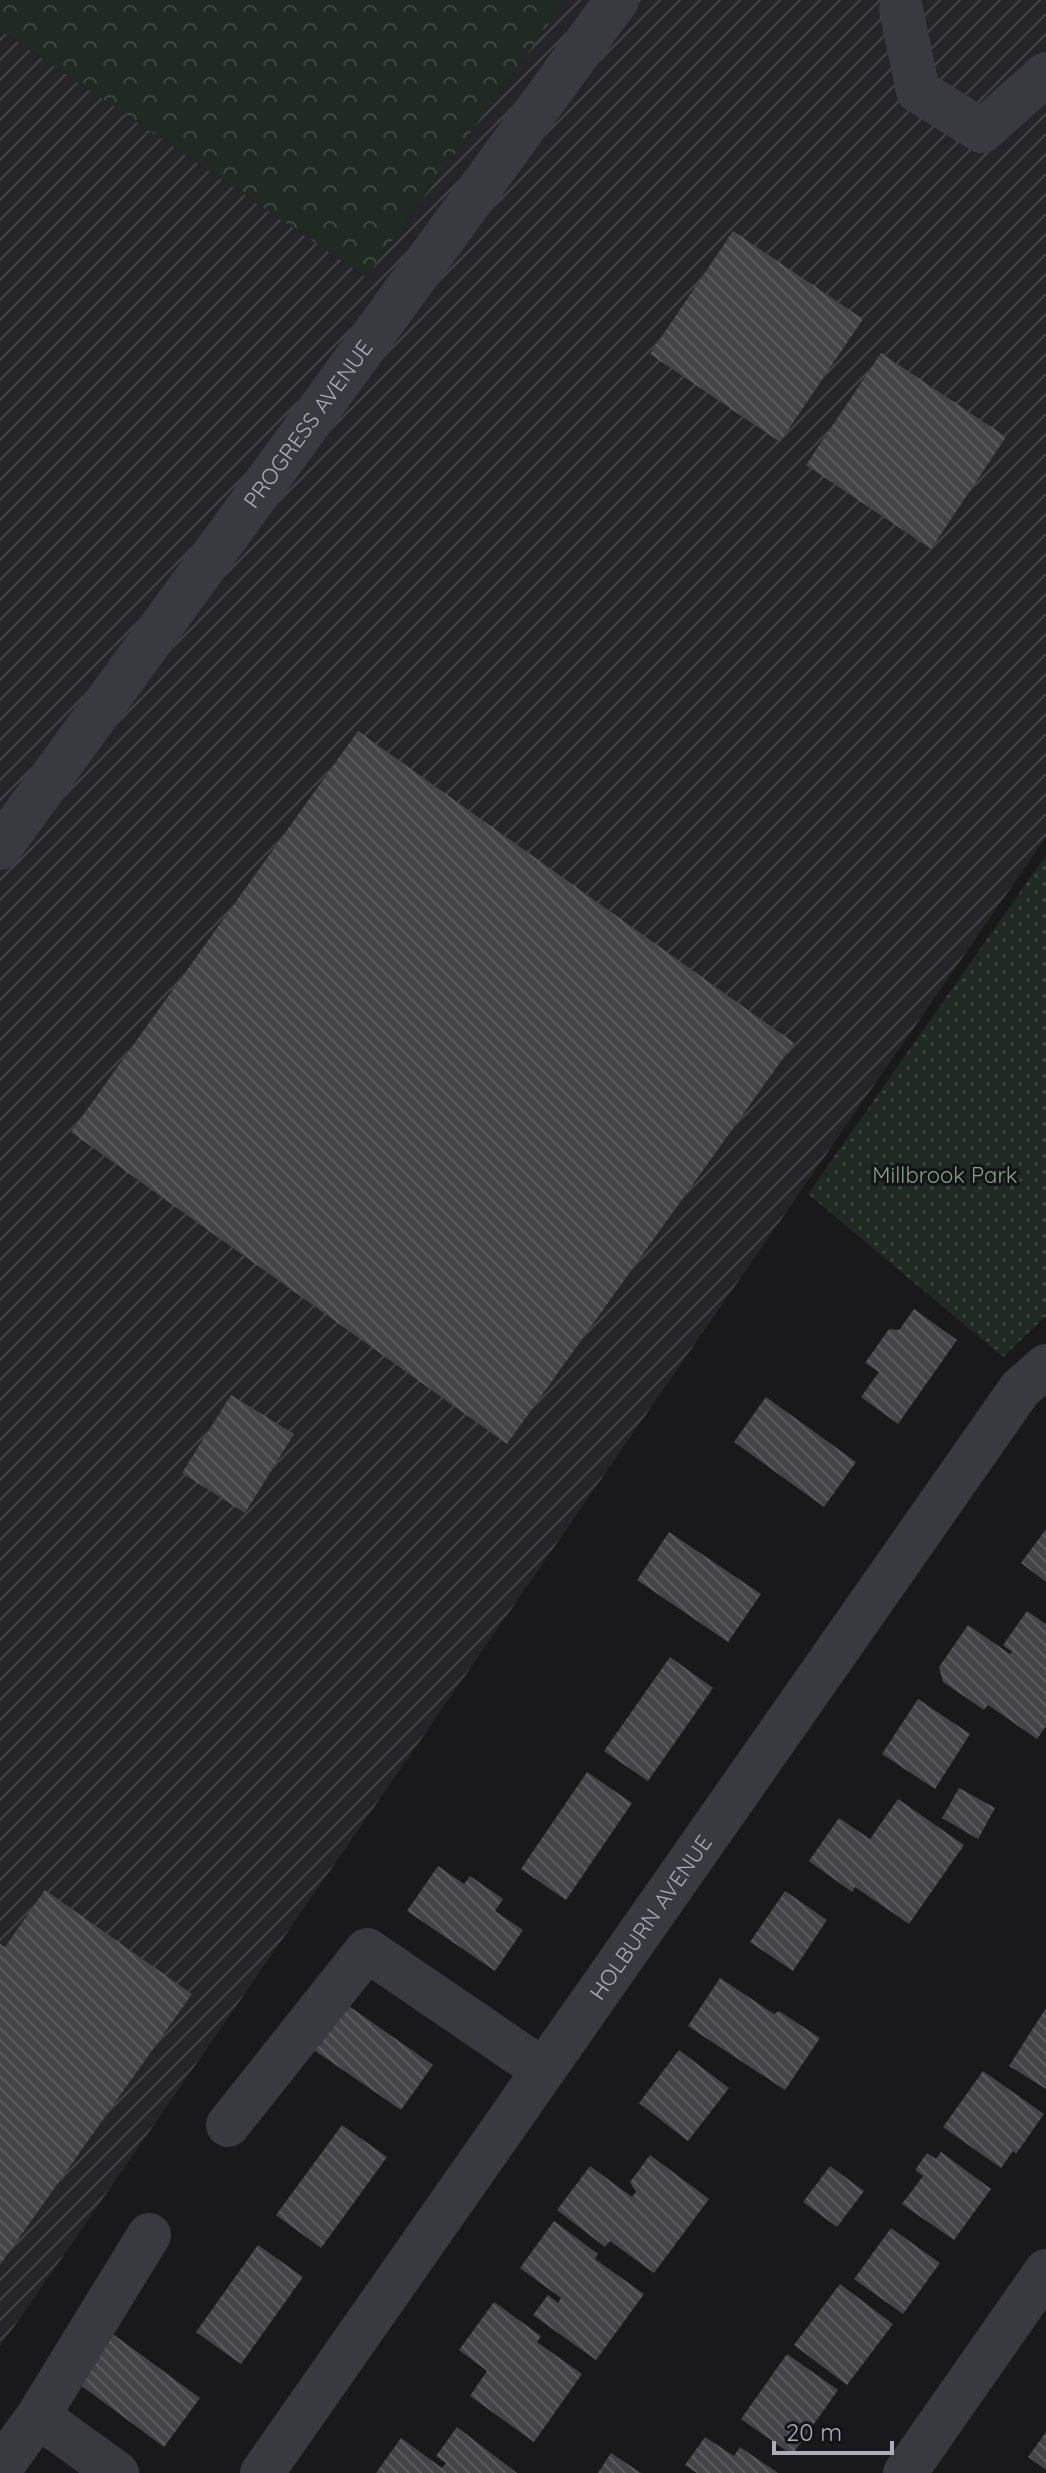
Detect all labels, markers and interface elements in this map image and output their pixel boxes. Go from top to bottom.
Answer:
street label: PROGRESS AVENUE [237,334,379,514]
park label: Millbrook Park [872,1161,1018,1189]
street label: HOLBURN AVENUE [583,1830,718,2005]
scale bar [774,2405,892,2455]
text: 20 m [786,2417,842,2447]

